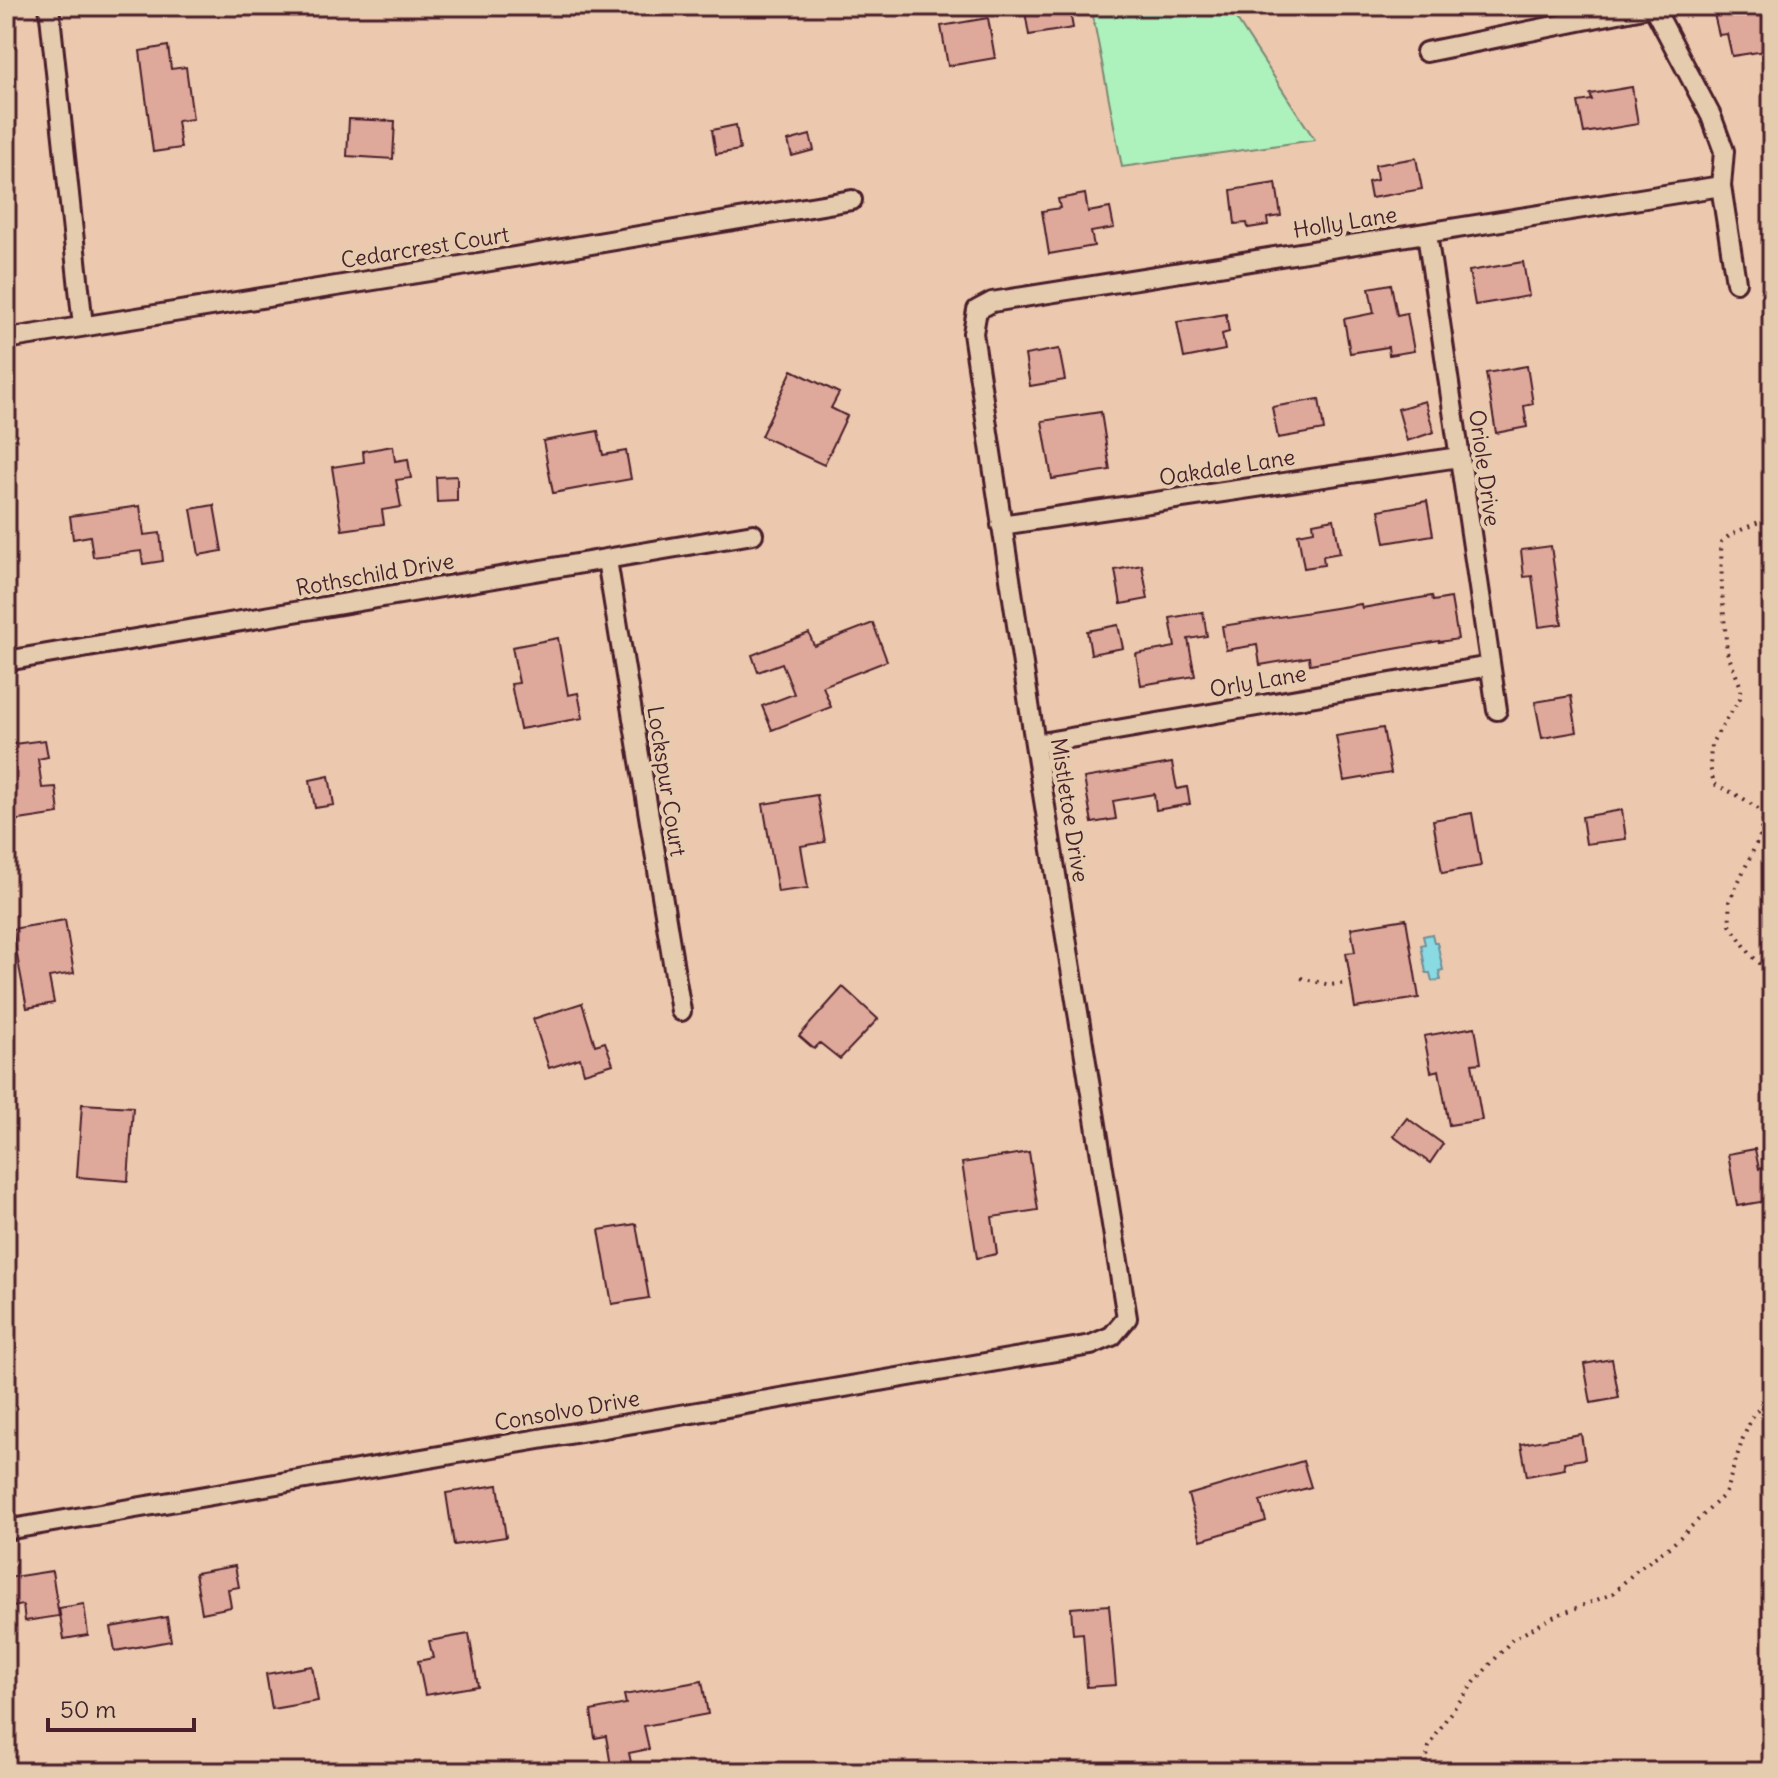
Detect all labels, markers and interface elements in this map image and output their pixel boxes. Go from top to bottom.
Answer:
street label: Holly Lane [1291,200,1399,244]
street label: Cedarcrest Court [339,220,511,274]
street label: Oriole Drive [1463,408,1507,528]
street label: Oakdale Lane [1157,442,1297,492]
street label: Rothschild Drive [294,546,456,602]
street label: Orly Lane [1207,659,1309,703]
street label: Lockspur Court [641,704,693,858]
street label: Mistletoe Drive [1045,736,1095,884]
street label: Consolvo Drive [492,1383,642,1437]
scale bar [48,1682,194,1732]
text: 50 m [60,1694,116,1724]

